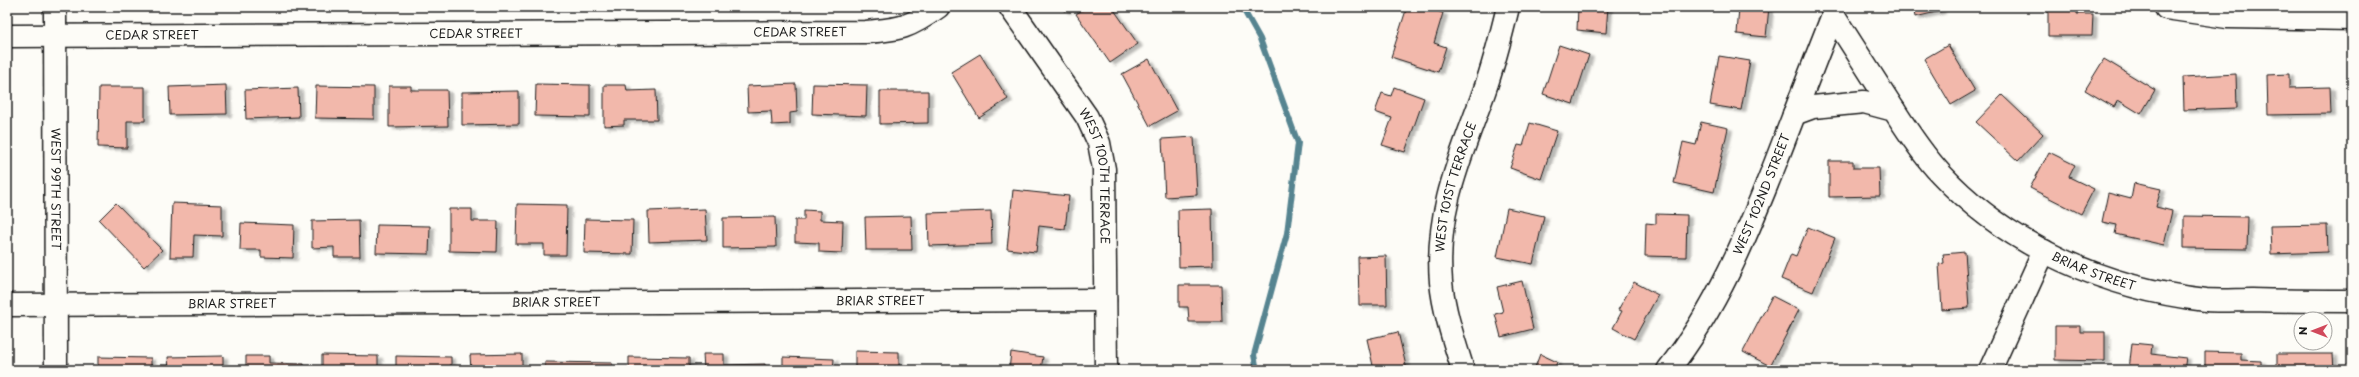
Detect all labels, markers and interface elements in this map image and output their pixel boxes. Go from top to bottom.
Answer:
street label: CEDAR STREET [753,22,848,41]
street label: CEDAR STREET [429,24,524,42]
street label: CEDAR STREET [105,25,200,44]
street label: WEST 100TH TERRACE [1075,104,1115,245]
street label: WEST 101ST TERRACE [1430,119,1480,253]
street label: WEST 99TH STREET [47,128,66,251]
street label: WEST 102ND STREET [1728,130,1794,258]
street label: BRIAR STREET [2049,246,2139,295]
street label: BRIAR STREET [835,291,925,309]
street label: BRIAR STREET [511,292,601,311]
street label: BRIAR STREET [187,294,277,312]
north arrow [2293,311,2333,351]
text: N [2294,326,2311,335]

